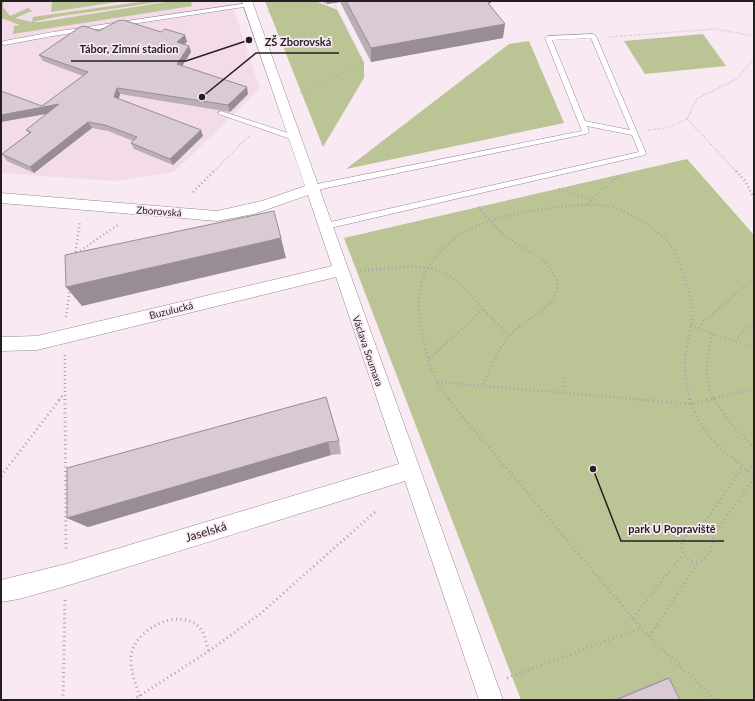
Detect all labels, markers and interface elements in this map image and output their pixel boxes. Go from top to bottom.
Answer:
callout: ZŠ Zborovská [256,30,339,53]
text: ZŠ Zborovská [265,35,331,48]
callout: Tábor, Zimní stadion [71,38,186,61]
text: Tábor, Zimní stadion [80,42,178,55]
street label: Zborovská [136,203,182,219]
street label: Buzulucká [148,299,194,321]
street label: Václava Soumara [350,314,386,388]
street label: Jaselská [183,518,228,545]
callout: park U Popraviště [621,518,724,541]
text: park U Popraviště [628,522,716,535]

